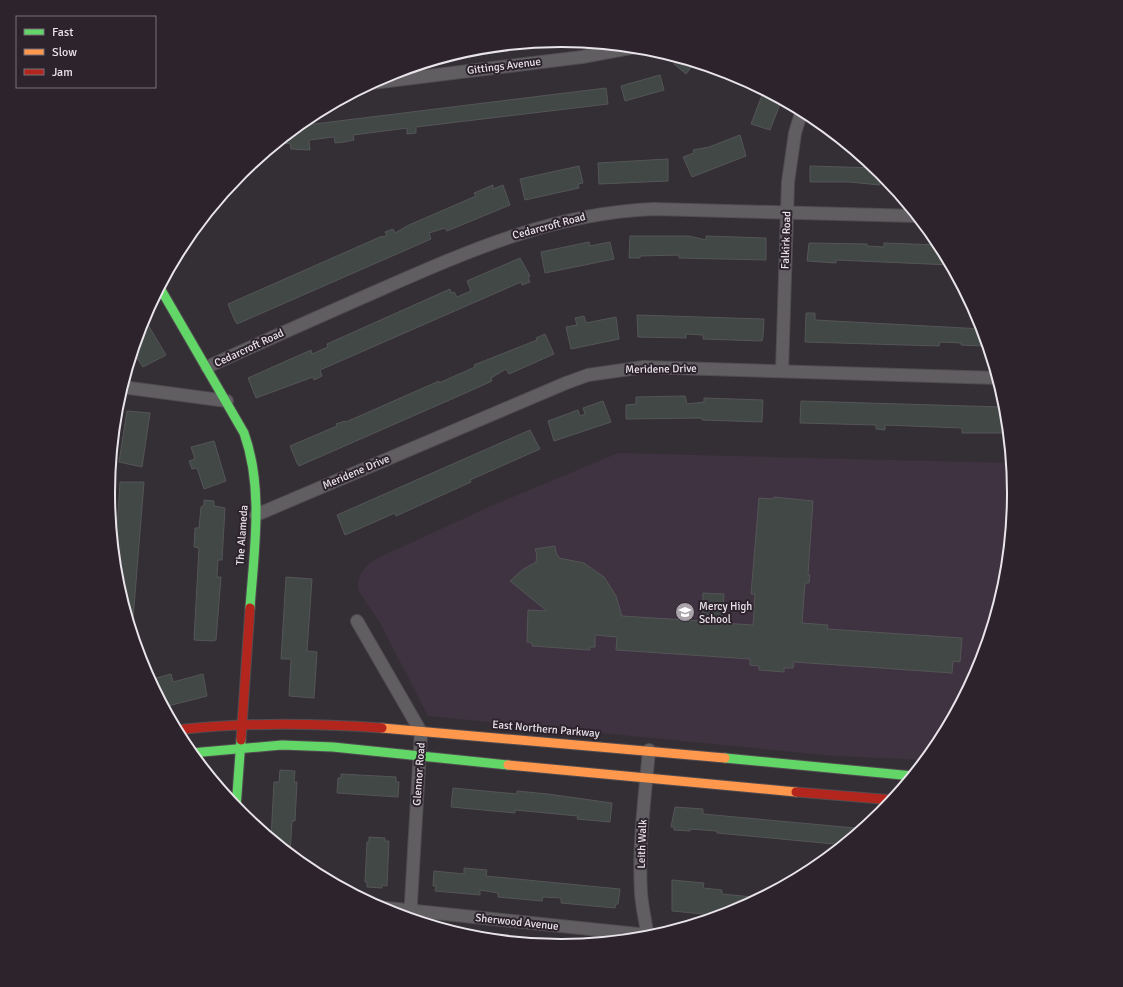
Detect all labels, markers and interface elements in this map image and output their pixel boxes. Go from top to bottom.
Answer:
legend [16,16,156,88]
text: Fast [52,25,73,40]
text: Slow [52,45,77,60]
street label: Gittings Avenue [466,55,542,77]
text: Jam [52,65,73,80]
street label: Cedarcroft Road [511,210,587,242]
street label: Falkirk Road [778,211,794,269]
street label: Cedarcroft Road [212,326,286,370]
street label: Meridene Drive [625,362,697,376]
street label: Meridene Drive [321,452,391,492]
street label: The Alameda [233,504,251,566]
place label: Mercy High School [699,600,752,626]
school or university icon: Mercy High School [674,601,696,623]
street label: East Northern Parkway [492,718,601,740]
street label: Glennor Road [410,742,428,806]
street label: Leith Walk [635,819,649,869]
street label: Sherwood Avenue [475,911,559,933]

